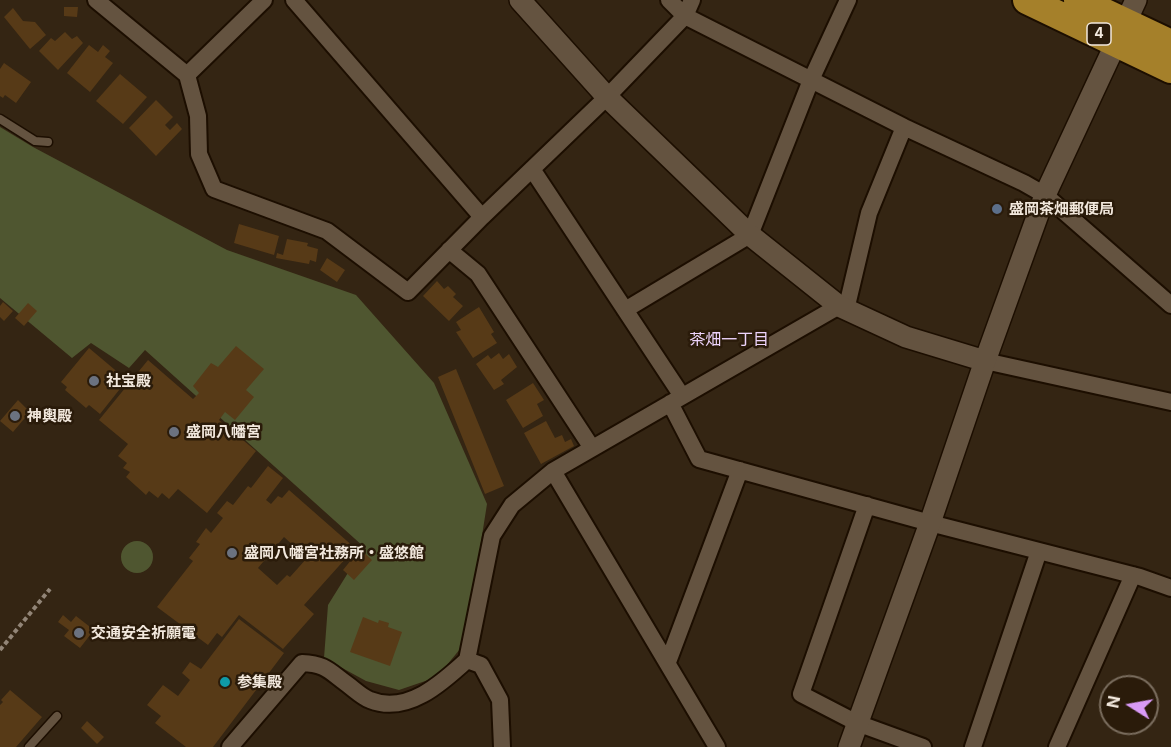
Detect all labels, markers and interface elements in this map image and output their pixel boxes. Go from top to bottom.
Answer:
road number: 4 [1087,23,1111,45]
place label: 盛岡茶畑郵便局 [1009,200,1114,218]
marker: 盛岡茶畑郵便局 [990,202,1004,216]
district label: 茶畑一丁目 [689,330,769,350]
place label: 社宝殿 [106,372,151,390]
marker: 社宝殿 [87,374,101,388]
place label: 神輿殿 [27,407,72,425]
marker: 神輿殿 [8,409,22,423]
place label: 盛岡八幡宮 [186,423,261,441]
marker: 盛岡八幡宮 [167,425,181,439]
place label: 盛岡八幡宮社務所・盛悠館 [244,544,424,562]
marker: 盛岡八幡宮社務所・盛悠館 [225,546,239,560]
place label: 交通安全祈願電 [91,624,196,642]
marker: 交通安全祈願電 [72,626,86,640]
place label: 参集殿 [237,673,282,691]
marker: 参集殿 [218,675,232,689]
north arrow [1099,675,1159,735]
text: N [1102,694,1124,710]

